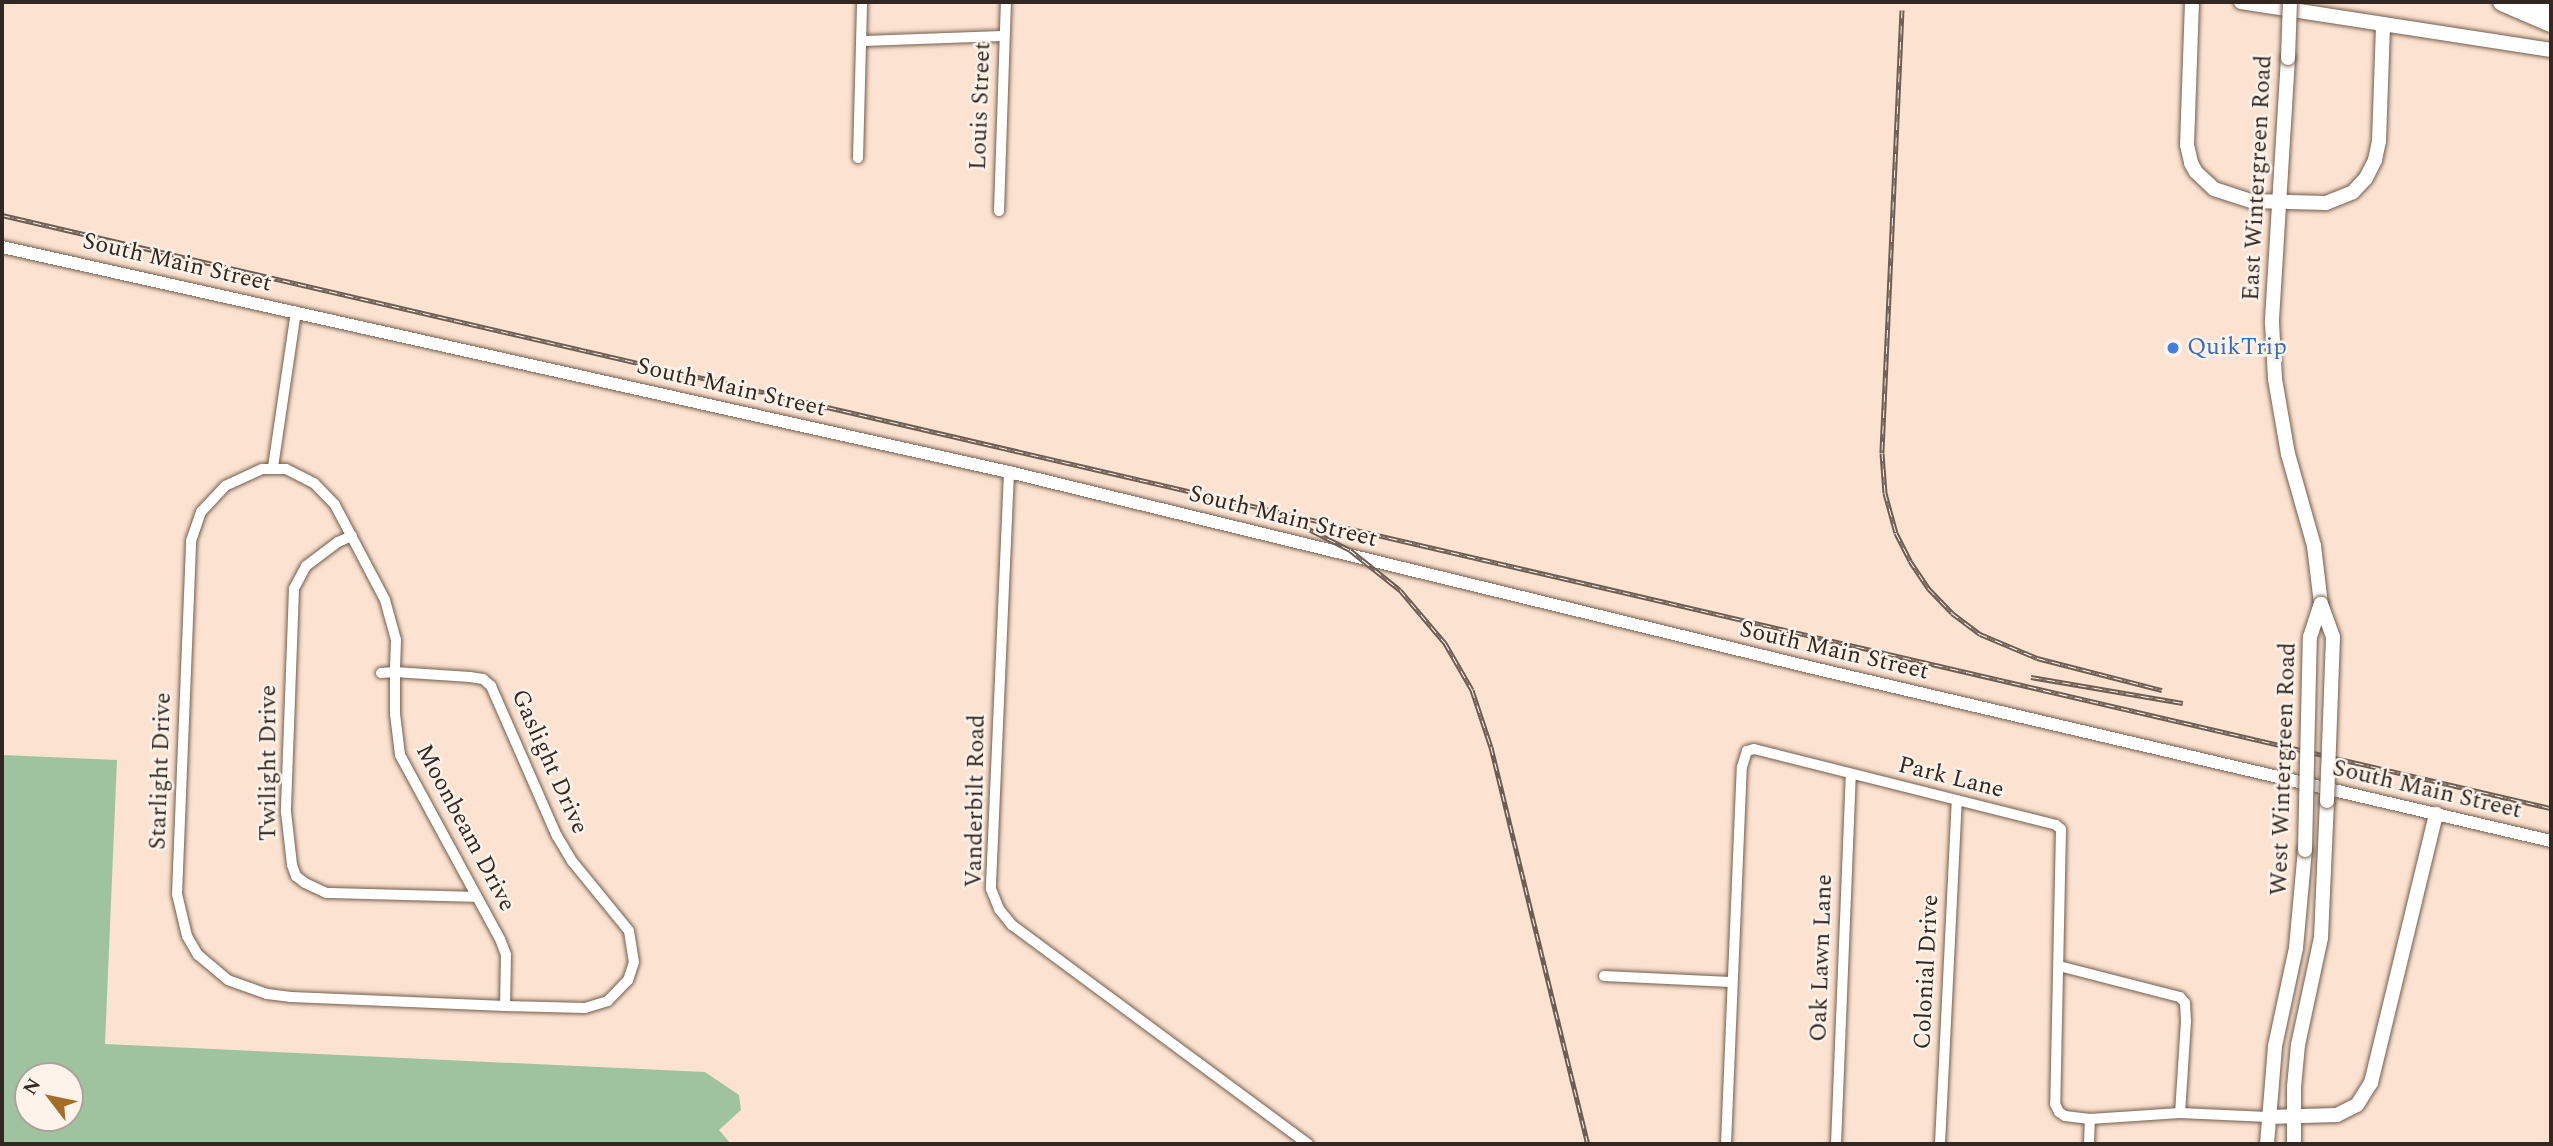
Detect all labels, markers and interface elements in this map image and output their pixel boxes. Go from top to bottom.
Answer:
street label: Louis Street [964,41,998,171]
street label: East Wintergreen Road [2237,54,2279,302]
street label: South Main Street [80,227,274,299]
place label: QuikTrip [2187,334,2287,362]
marker: QuikTrip [2165,340,2181,356]
street label: South Main Street [634,352,828,424]
street label: South Main Street [1186,480,1380,554]
street label: South Main Street [1737,615,1931,687]
street label: West Wintergreen Road [2265,642,2303,896]
street label: Twilight Drive [255,685,283,841]
street label: Gaslight Drive [504,685,594,839]
street label: Starlight Drive [144,692,178,850]
street label: Vanderbilt Road [960,714,992,888]
street label: Moonbeam Drive [409,739,521,917]
street label: Park Lane [1895,751,2007,805]
street label: South Main Street [2330,754,2524,826]
street label: Oak Lawn Lane [1805,874,1839,1042]
street label: Colonial Drive [1909,894,1945,1050]
north arrow [14,1062,84,1132]
text: N [16,1072,49,1101]

